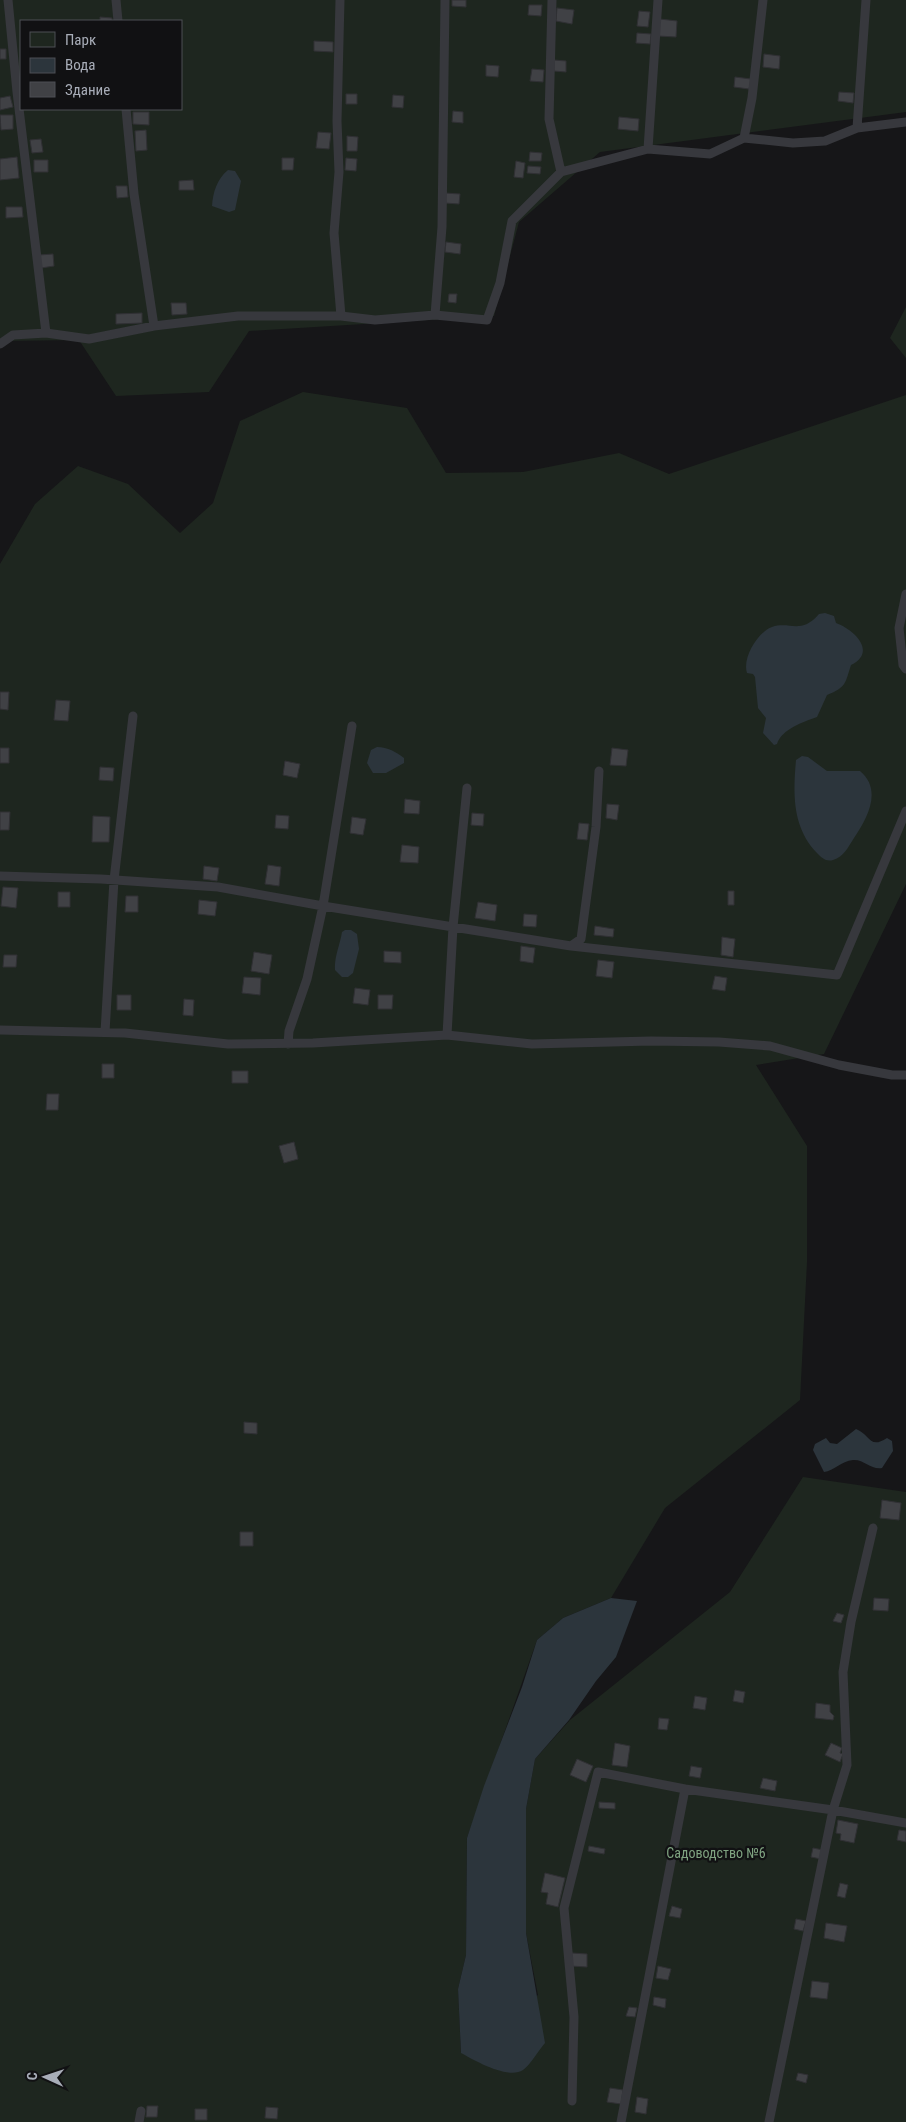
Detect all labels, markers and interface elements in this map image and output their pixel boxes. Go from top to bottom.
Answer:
legend [20,20,182,110]
text: Парк [65,31,96,49]
text: Вода [65,56,95,74]
text: Здание [65,81,110,99]
park label: Садоводство №6 [666,1845,766,1861]
north arrow [20,2052,70,2102]
text: С [24,2072,40,2081]

